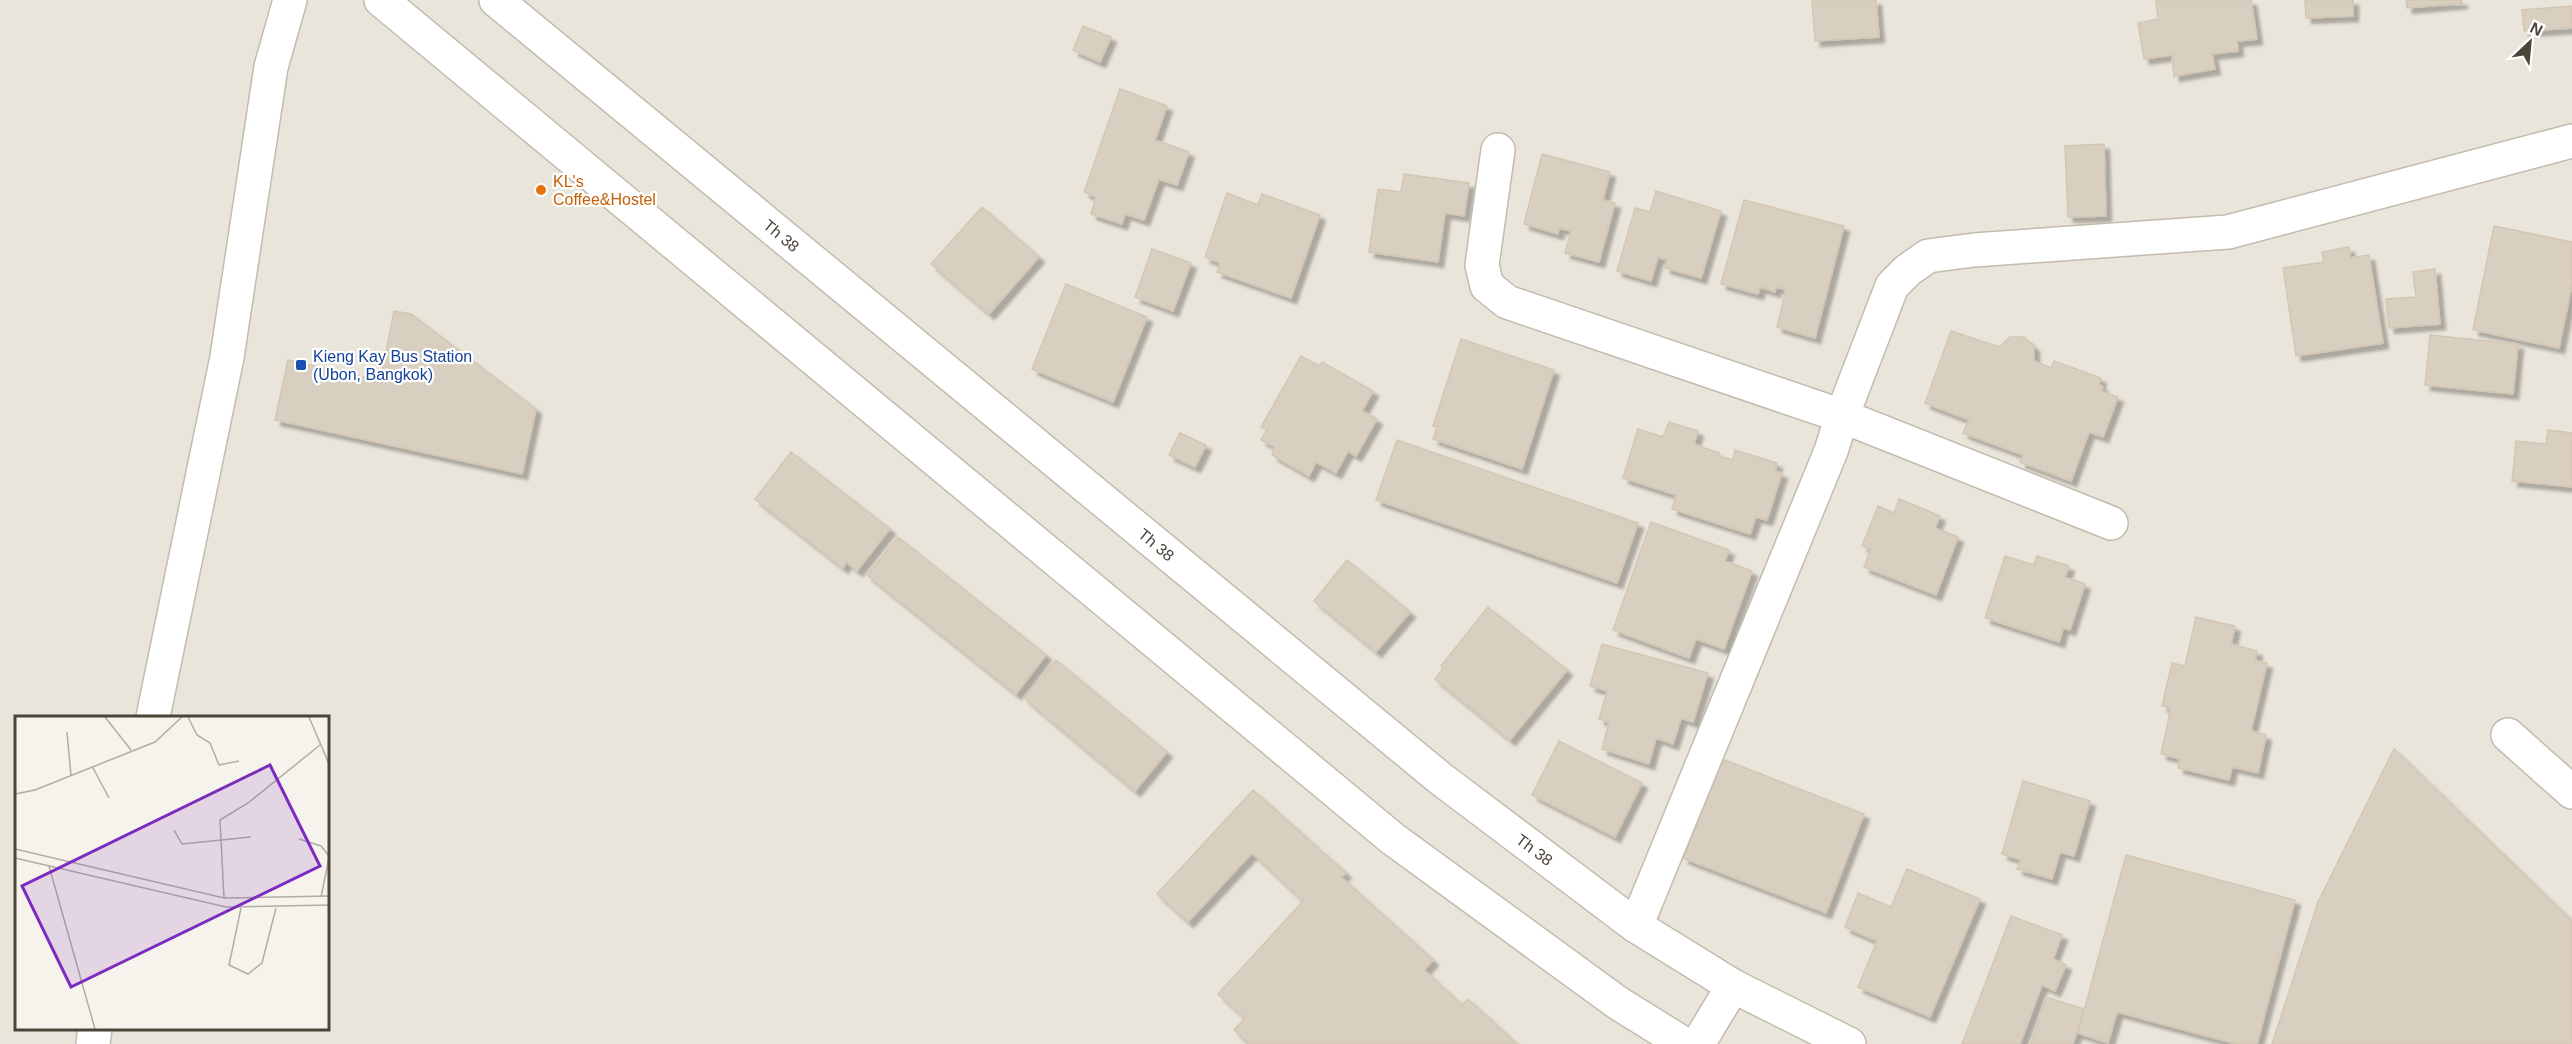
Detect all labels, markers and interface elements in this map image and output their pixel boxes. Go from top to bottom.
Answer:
north arrow [2500,12,2560,72]
text: N [2527,19,2545,39]
place label: KL's Coffee&Hostel [553,173,656,208]
marker: KL's Coffee&Hostel [534,183,548,197]
street label: Th 38 [760,216,803,255]
place label: Kieng Kay Bus Station (Ubon, Bangkok) [313,348,472,383]
marker: Kieng Kay Bus Station (Ubon, Bangkok) [294,358,308,372]
street label: Th 38 [1135,525,1178,564]
inset map [15,716,328,1029]
street label: Th 38 [1513,831,1556,869]

